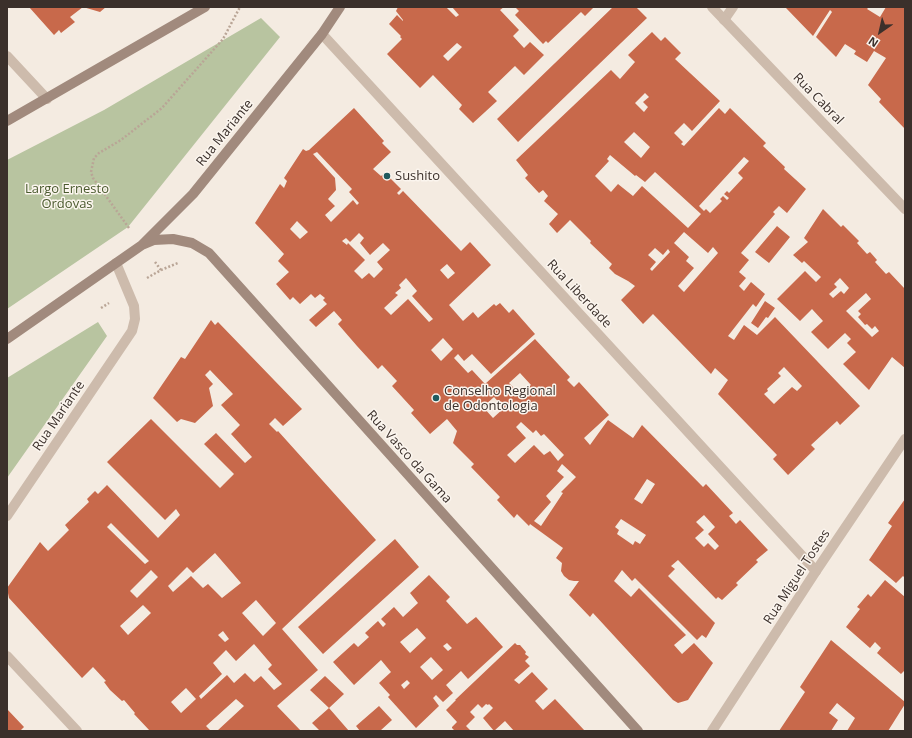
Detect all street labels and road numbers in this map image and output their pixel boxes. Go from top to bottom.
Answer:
street label: Rua Cabral [790,70,846,128]
street label: Rua Mariante [193,97,257,169]
street label: Rua Liberdade [543,257,615,331]
street label: Rua Mariante [30,378,88,454]
street label: Rua Vasco da Gama [363,407,455,507]
street label: Rua Miguel Tostes [761,527,833,627]

